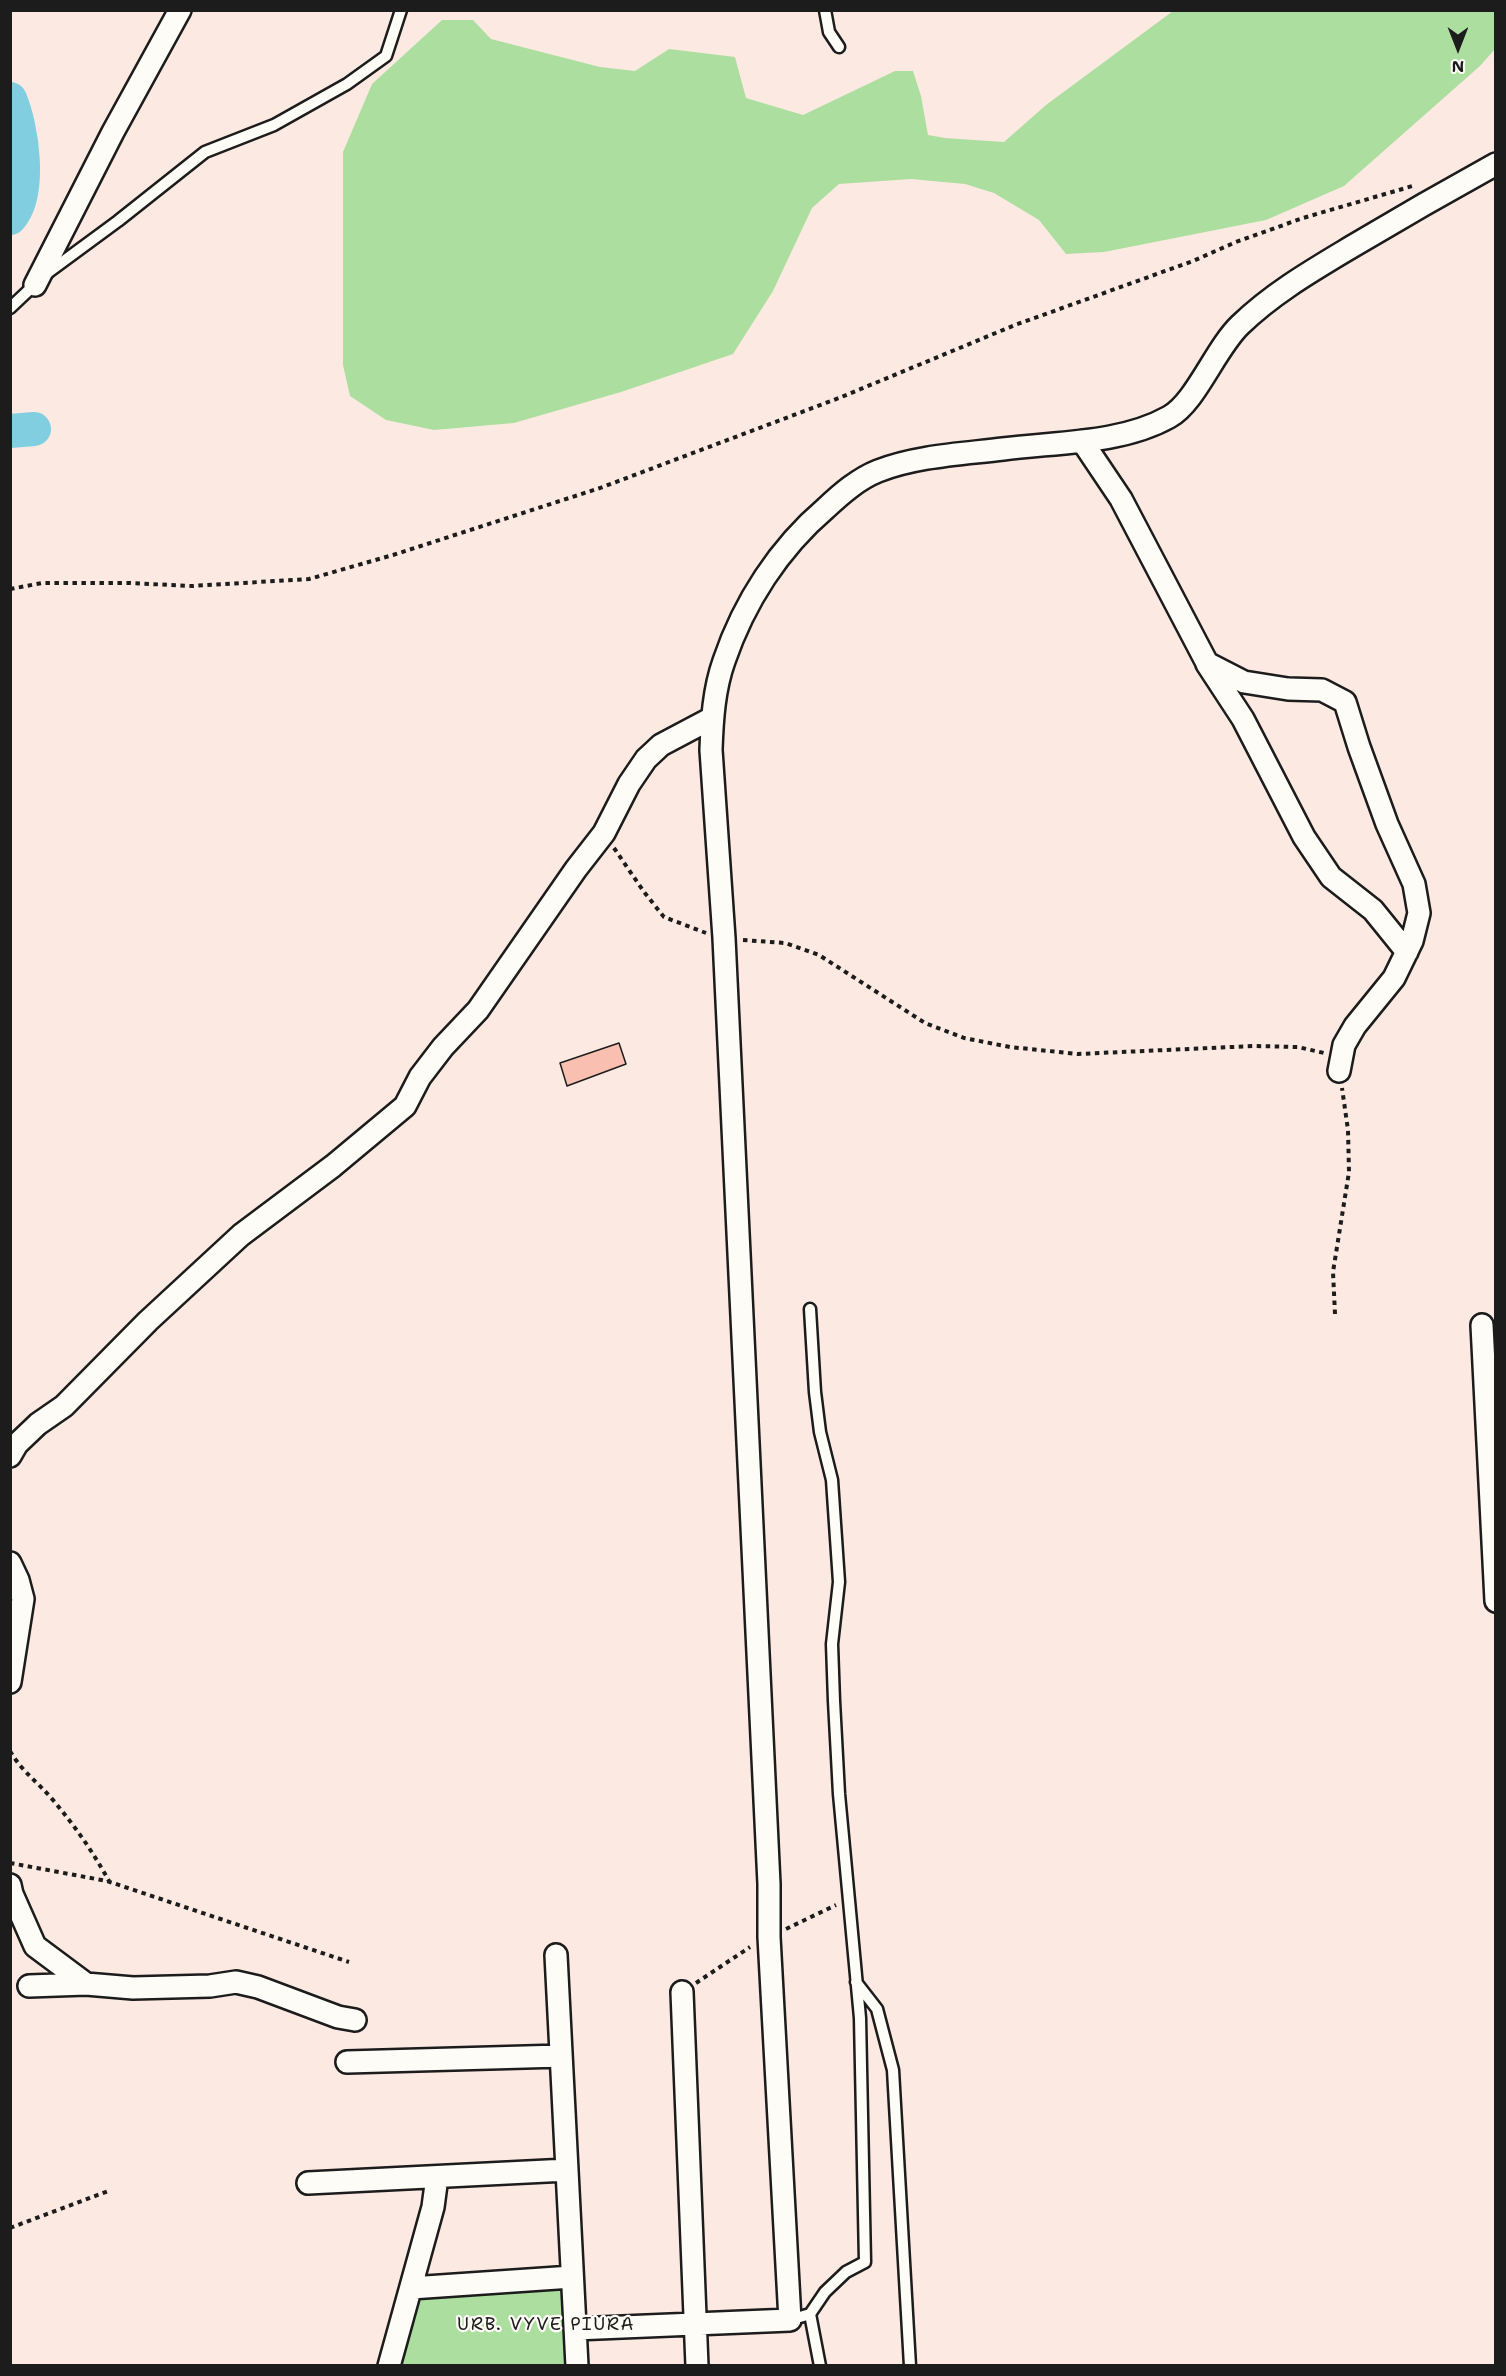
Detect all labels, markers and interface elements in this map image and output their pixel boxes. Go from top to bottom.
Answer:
north arrow [1428,18,1488,78]
text: N [1452,56,1464,77]
district label: URB. VYVE PIURA [457,2314,635,2336]

